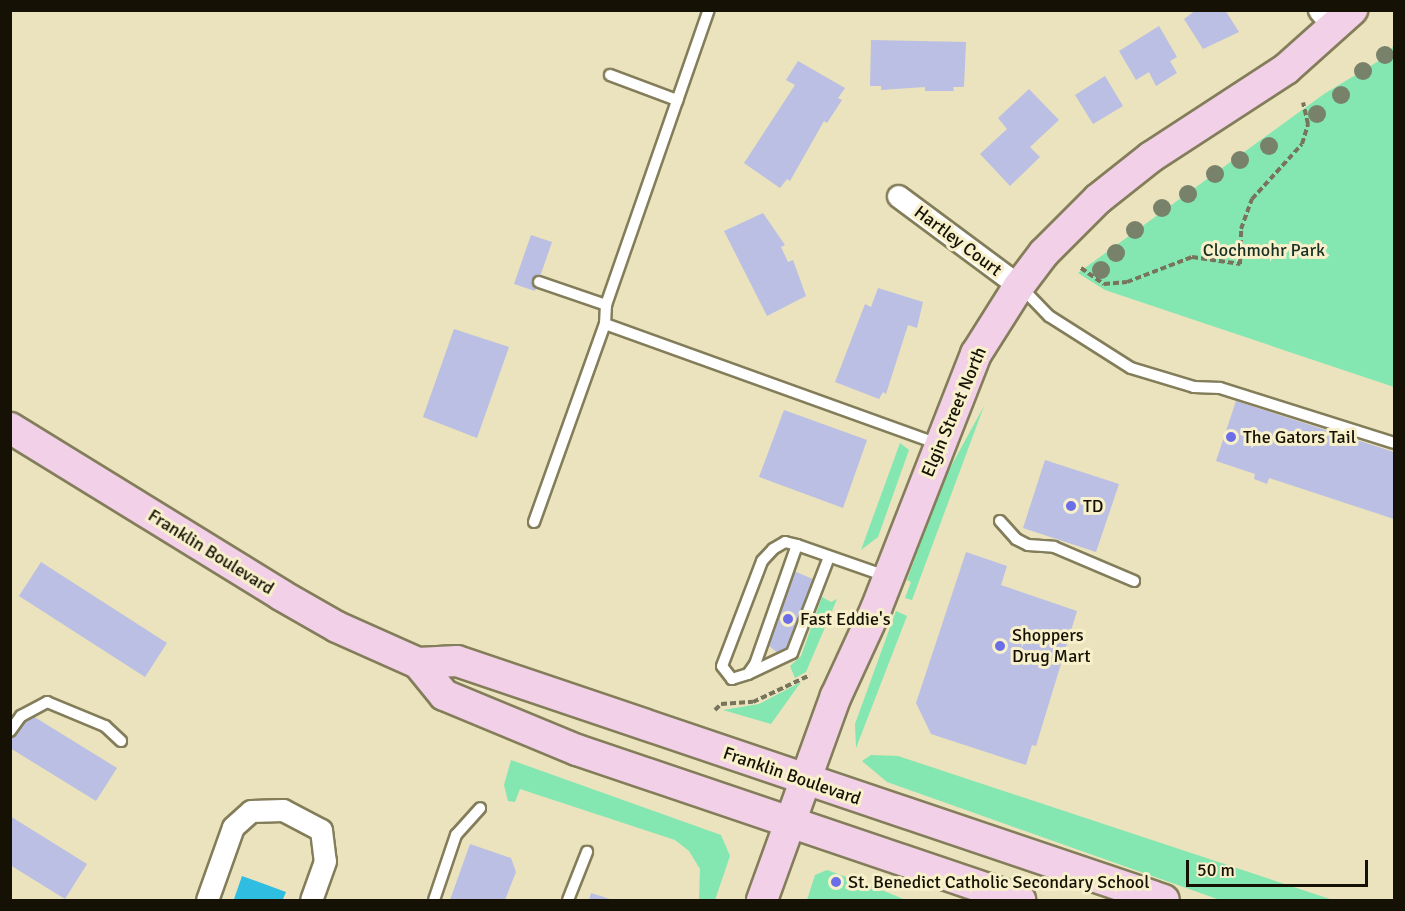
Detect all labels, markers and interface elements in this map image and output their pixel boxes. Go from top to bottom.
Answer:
street label: Hartley Court [910,201,1006,281]
park label: Clochmohr Park [1203,239,1325,261]
street label: Elgin Street North [917,344,991,480]
place label: The Gators Tail [1243,426,1356,448]
marker: The Gators Tail [1224,430,1238,444]
place label: TD [1083,495,1104,517]
marker: TD [1064,499,1078,513]
street label: Franklin Boulevard [144,505,278,599]
place label: Fast Eddie's [800,608,891,630]
marker: Fast Eddie's [781,612,795,626]
place label: Shoppers Drug Mart [1012,625,1091,668]
marker: Shoppers Drug Mart [993,639,1007,653]
street label: Franklin Boulevard [720,742,864,810]
scale bar [1189,848,1370,886]
text: 50 m [1197,859,1235,881]
place label: St. Benedict Catholic Secondary School [848,871,1149,893]
marker: St. Benedict Catholic Secondary School [829,875,843,889]

